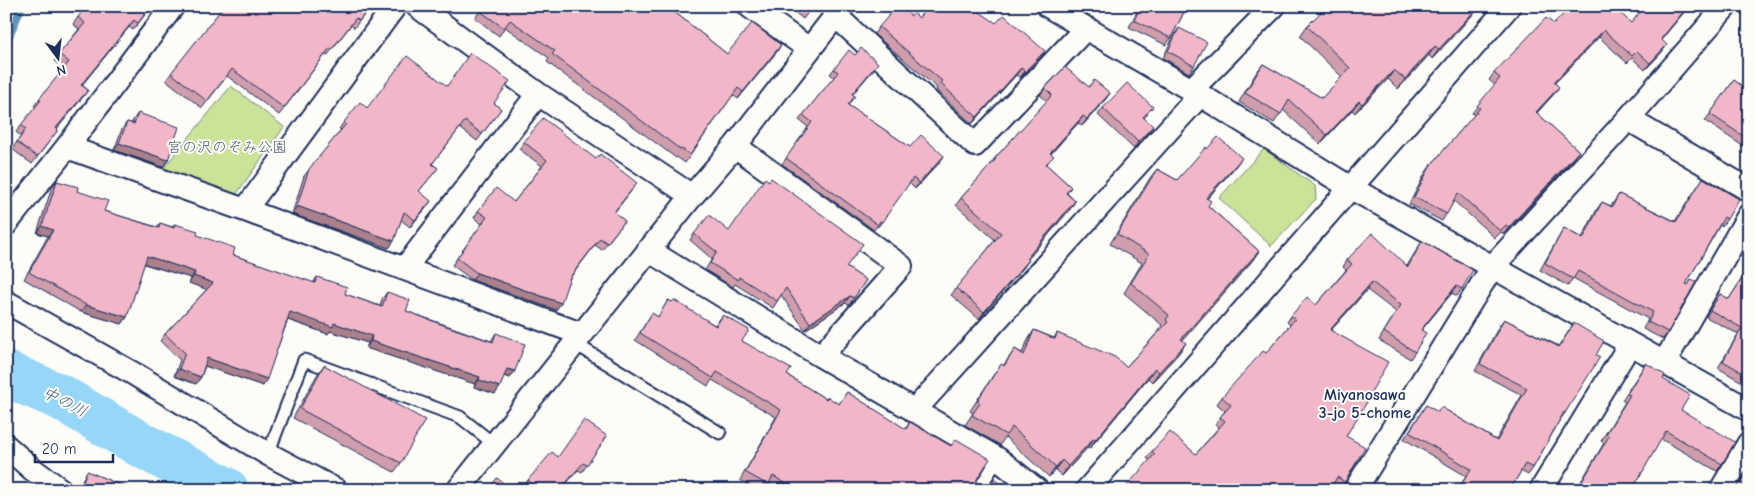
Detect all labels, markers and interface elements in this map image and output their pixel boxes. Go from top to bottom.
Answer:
north arrow [32,32,82,82]
text: N [55,61,68,79]
park label: 宮の沢のぞみ公園 [167,138,287,156]
water label: 中の川 [39,383,90,421]
district label: Miyanosawa 3-jo 5-chome [1319,386,1411,422]
scale bar [35,431,112,463]
text: 20 m [42,440,76,458]

